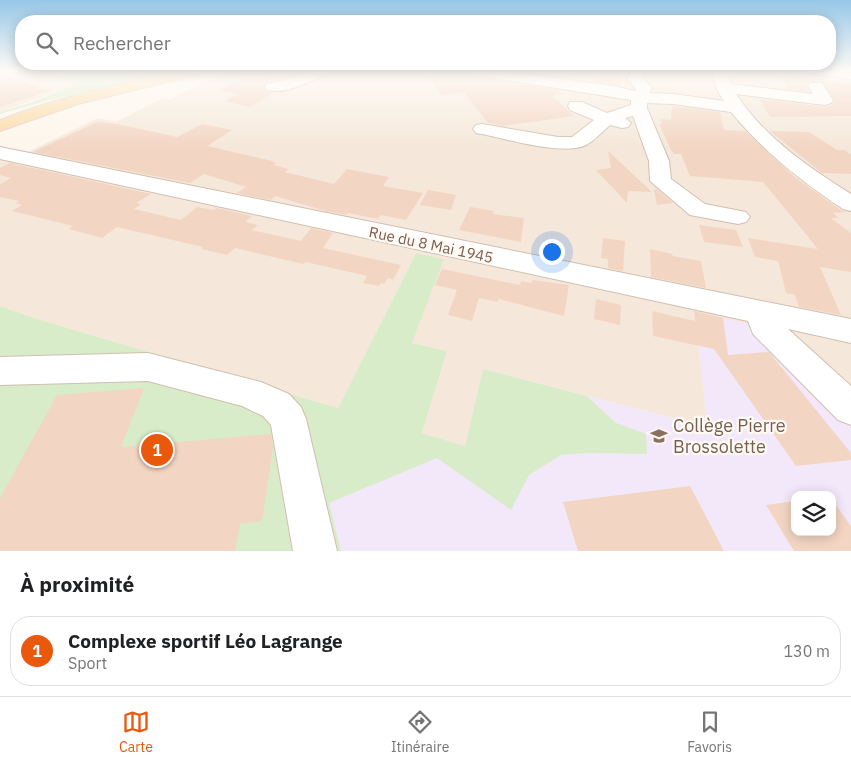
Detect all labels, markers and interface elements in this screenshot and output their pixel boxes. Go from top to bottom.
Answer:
search box [15,15,836,70]
icon: search [33,29,61,57]
text: Rechercher [73,31,171,55]
street label: Rue du 8 Mai 1945 [367,222,495,267]
your location [539,239,565,265]
place label: Collège Pierre Brossolette [673,414,786,458]
school or university icon: Collège Pierre Brossolette [649,426,669,446]
pin: 1 [141,431,173,469]
map controls [791,491,836,536]
button: layers [791,491,836,536]
text: À proximité [20,570,134,598]
text: Complexe sportif Léo Lagrange [68,629,343,653]
text: 1 [32,641,42,661]
text: 130 m [783,641,830,661]
text: Sport [68,653,107,673]
tab: Carte [119,708,153,756]
tab: Itinéraire [391,708,449,756]
tab: Favoris [687,708,732,756]

